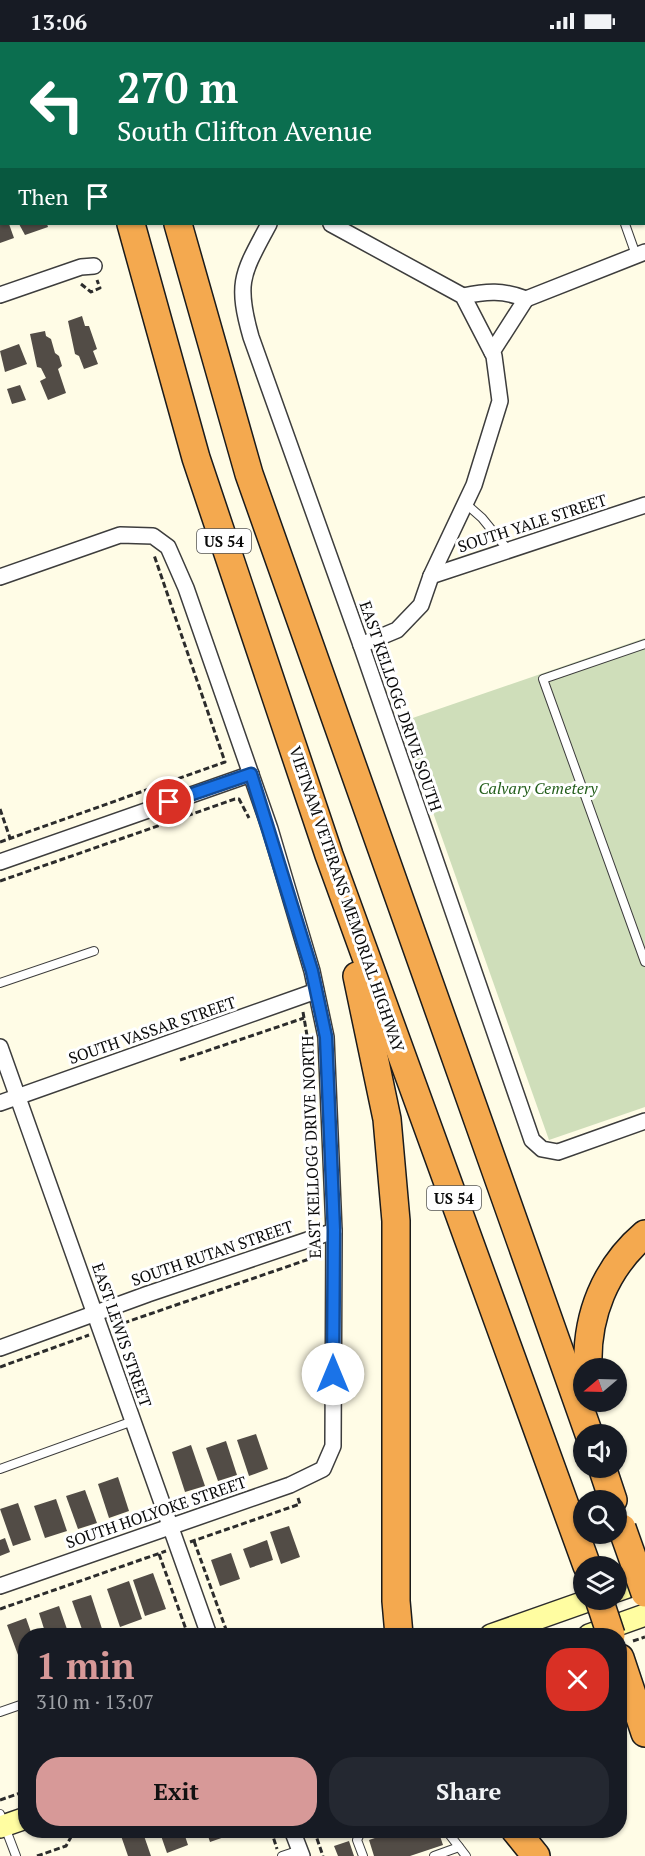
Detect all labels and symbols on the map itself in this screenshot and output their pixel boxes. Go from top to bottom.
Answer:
street label: SOUTH YALE STREET [455,488,609,557]
road number: US 54 [197,529,251,553]
street label: EAST KELLOGG DRIVE SOUTH [355,598,448,814]
street label: VIETNAM VETERANS MEMORIAL HIGHWAY [284,743,410,1055]
pin [143,776,194,827]
park label: Calvary Cemetery [478,777,598,799]
street label: SOUTH VASSAR STREET [65,991,239,1069]
street label: EAST KELLOGG DRIVE NORTH [296,1035,326,1259]
road number: US 54 [427,1186,481,1210]
street label: SOUTH RUTAN STREET [128,1215,296,1291]
street label: EAST LEWIS STREET [87,1260,157,1410]
position arrow [301,1342,365,1406]
north arrow [573,1358,627,1412]
street label: SOUTH HOLYOKE STREET [63,1471,249,1553]

